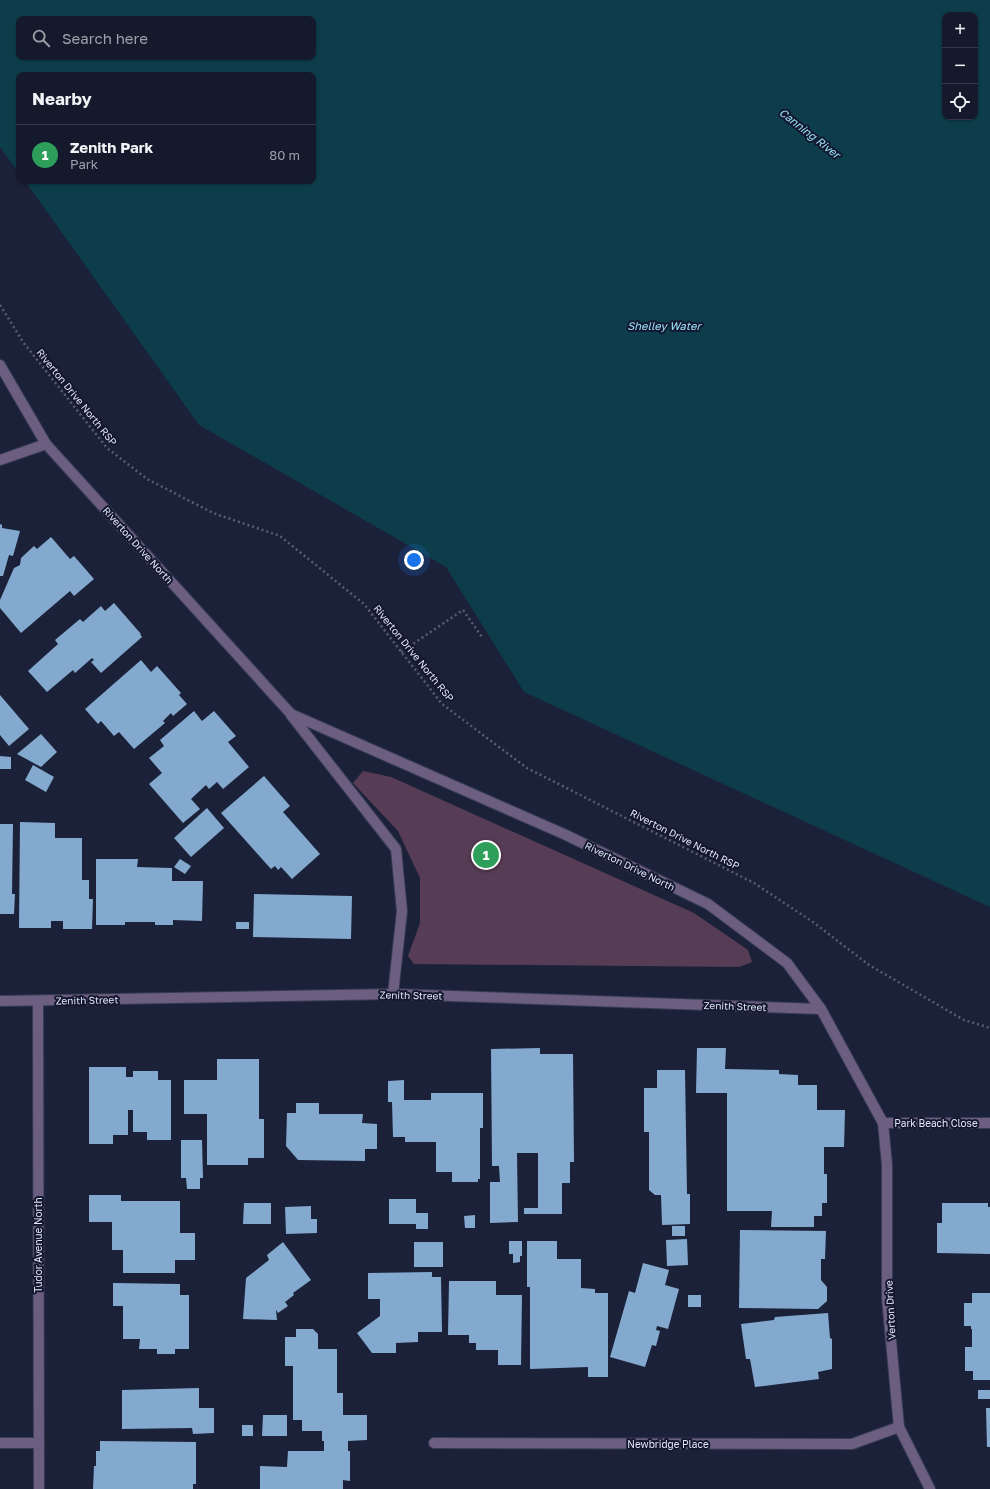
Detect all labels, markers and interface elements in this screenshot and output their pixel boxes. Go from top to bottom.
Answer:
map controls [942,12,978,120]
button: + [942,12,978,48]
search box [16,16,316,60]
icon: search [30,27,52,49]
text: Search here [62,29,148,47]
button: − [942,48,978,84]
button: locate [942,84,978,120]
text: Nearby [32,88,92,109]
water label: Canning River [776,105,844,163]
text: Zenith Park [70,138,153,156]
text: 1 [42,147,48,163]
text: 80 m [269,147,300,163]
text: Park [70,156,98,172]
water label: Shelley Water [627,319,702,333]
street label: Riverton Drive North RSP [34,346,120,448]
street label: Riverton Drive North [101,504,175,586]
your location [404,550,424,570]
street label: Riverton Drive North RSP [371,602,457,704]
street label: Riverton Drive North RSP [628,806,742,872]
street label: Riverton Drive North [583,839,677,893]
pin: 1 [473,840,499,870]
street label: Zenith Street [380,988,442,1002]
street label: Zenith Street [56,993,118,1007]
street label: Zenith Street [703,999,767,1013]
street label: Park Beach Close [894,1117,978,1129]
street label: Tudor Avenue North [32,1197,44,1293]
street label: Verton Drive [882,1280,898,1340]
street label: Newbridge Place [627,1438,709,1450]

